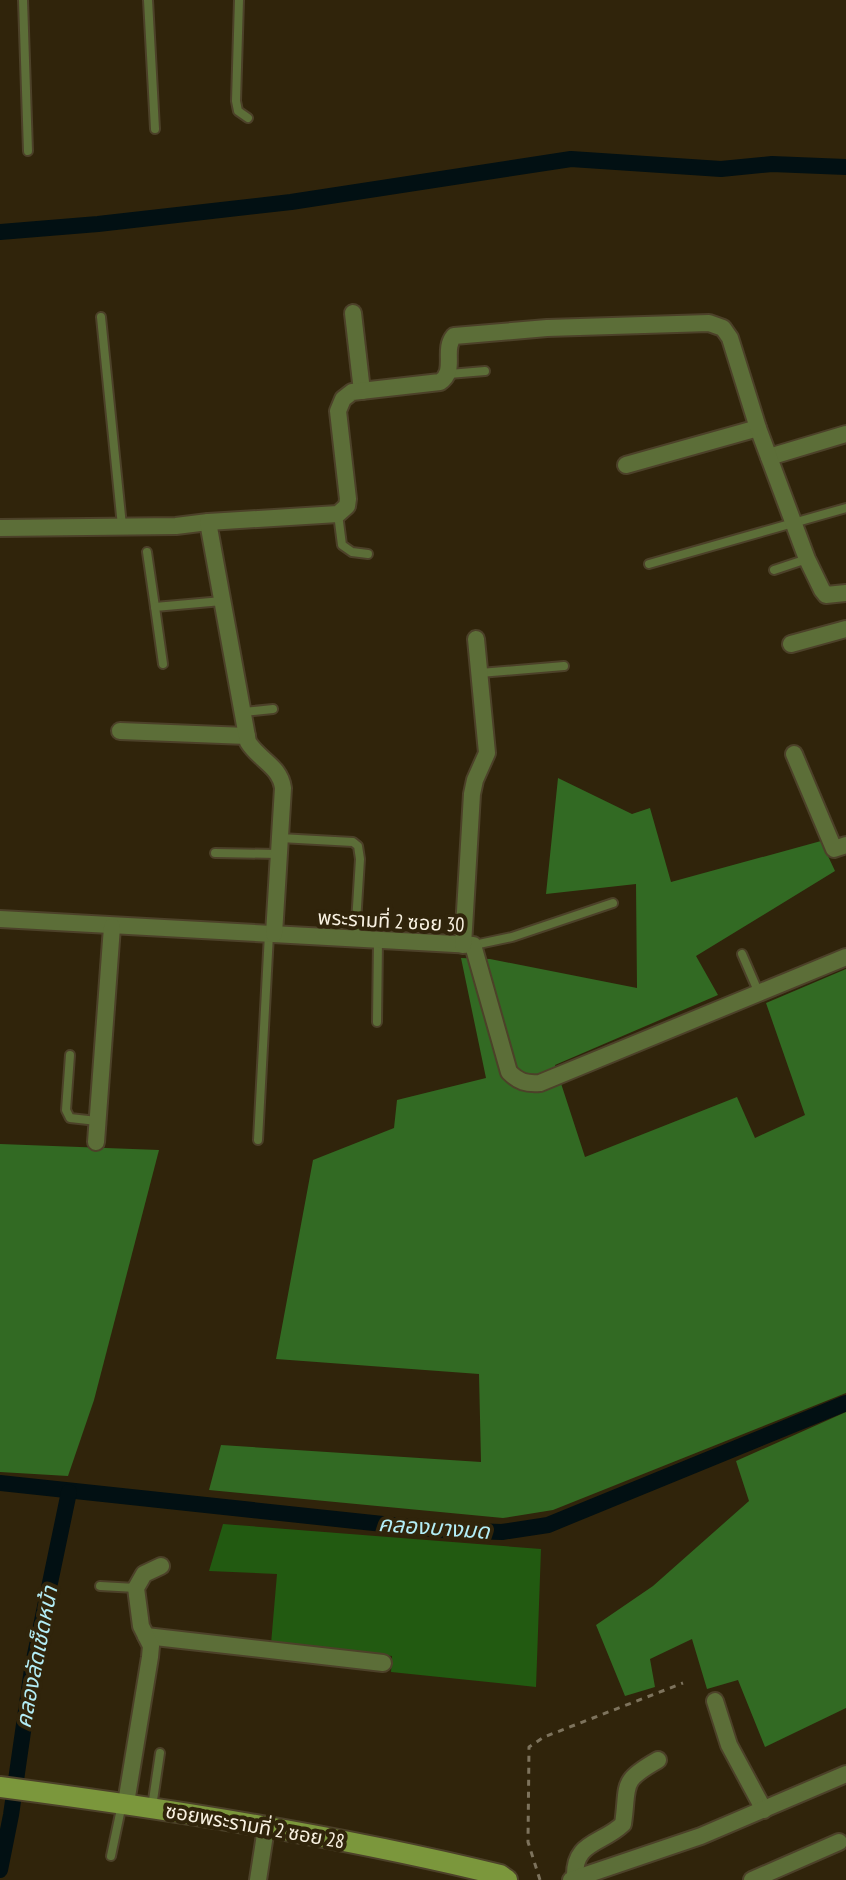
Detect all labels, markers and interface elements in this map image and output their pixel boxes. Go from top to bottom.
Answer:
street label: พระรามที่ 2 ซอย 30 [317,903,465,938]
water label: คลองบางมด [377,1509,492,1545]
water label: คลองลัดเช็ดหน้า [9,1583,64,1730]
street label: ซอยพระรามที่ 2 ซอย 28 [163,1796,347,1855]

